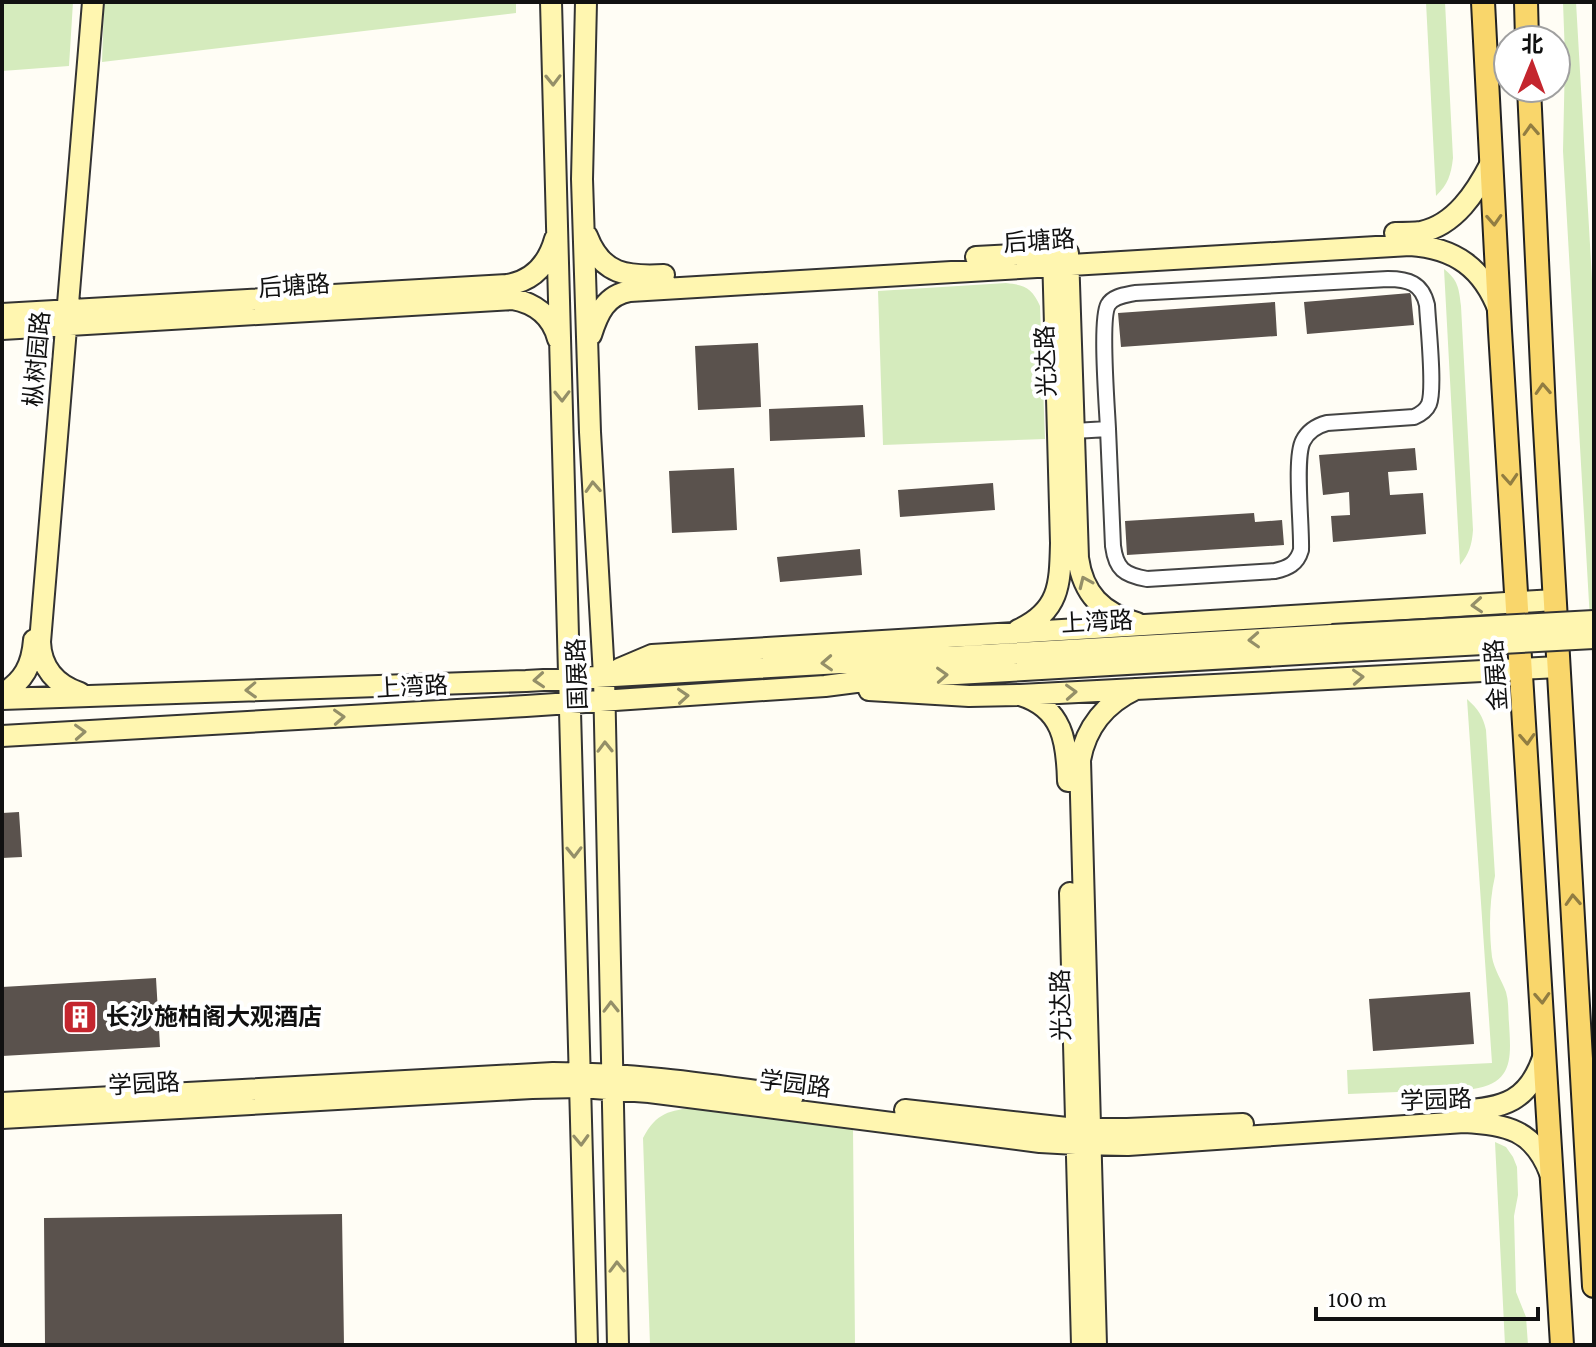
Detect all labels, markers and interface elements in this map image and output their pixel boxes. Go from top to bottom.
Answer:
north arrow [1492,24,1572,104]
text: 北 [1521,32,1544,57]
one-way arrow [545,74,562,87]
one-way arrow [1523,123,1540,136]
one-way arrow [1485,214,1502,227]
street label: 后塘路 [1002,225,1076,256]
street label: 后塘路 [257,270,331,301]
street label: 枞树园路 [19,310,54,408]
street label: 光达路 [1031,325,1060,397]
one-way arrow [1534,382,1551,395]
one-way arrow [553,390,570,403]
one-way arrow [1501,473,1518,486]
one-way arrow [585,480,602,493]
one-way arrow [1079,575,1095,590]
one-way arrow [1470,596,1483,613]
street label: 上湾路 [1060,606,1134,637]
one-way arrow [1247,631,1260,648]
street label: 国展路 [562,638,591,710]
street label: 金展路 [1480,638,1511,712]
one-way arrow [820,655,833,672]
one-way arrow [936,667,949,684]
one-way arrow [1352,669,1365,686]
street label: 上湾路 [375,671,449,702]
one-way arrow [532,671,545,688]
one-way arrow [244,681,257,698]
one-way arrow [1065,684,1078,701]
one-way arrow [677,688,690,705]
one-way arrow [333,709,346,726]
one-way arrow [74,724,87,741]
one-way arrow [1518,733,1535,746]
one-way arrow [596,740,614,753]
one-way arrow [565,846,582,859]
one-way arrow [1565,893,1582,906]
street label: 光达路 [1046,969,1075,1041]
one-way arrow [1533,992,1550,1005]
building icon: 长沙施柏阁大观酒店 [61,998,99,1036]
one-way arrow [603,1000,620,1013]
place label: 长沙施柏阁大观酒店 [106,1003,322,1030]
street label: 学园路 [758,1066,832,1101]
street label: 学园路 [107,1068,181,1099]
street label: 学园路 [1400,1085,1472,1114]
one-way arrow [573,1134,590,1147]
one-way arrow [608,1260,625,1273]
scale bar [1316,1271,1538,1321]
text: 100 m [1328,1285,1387,1312]

